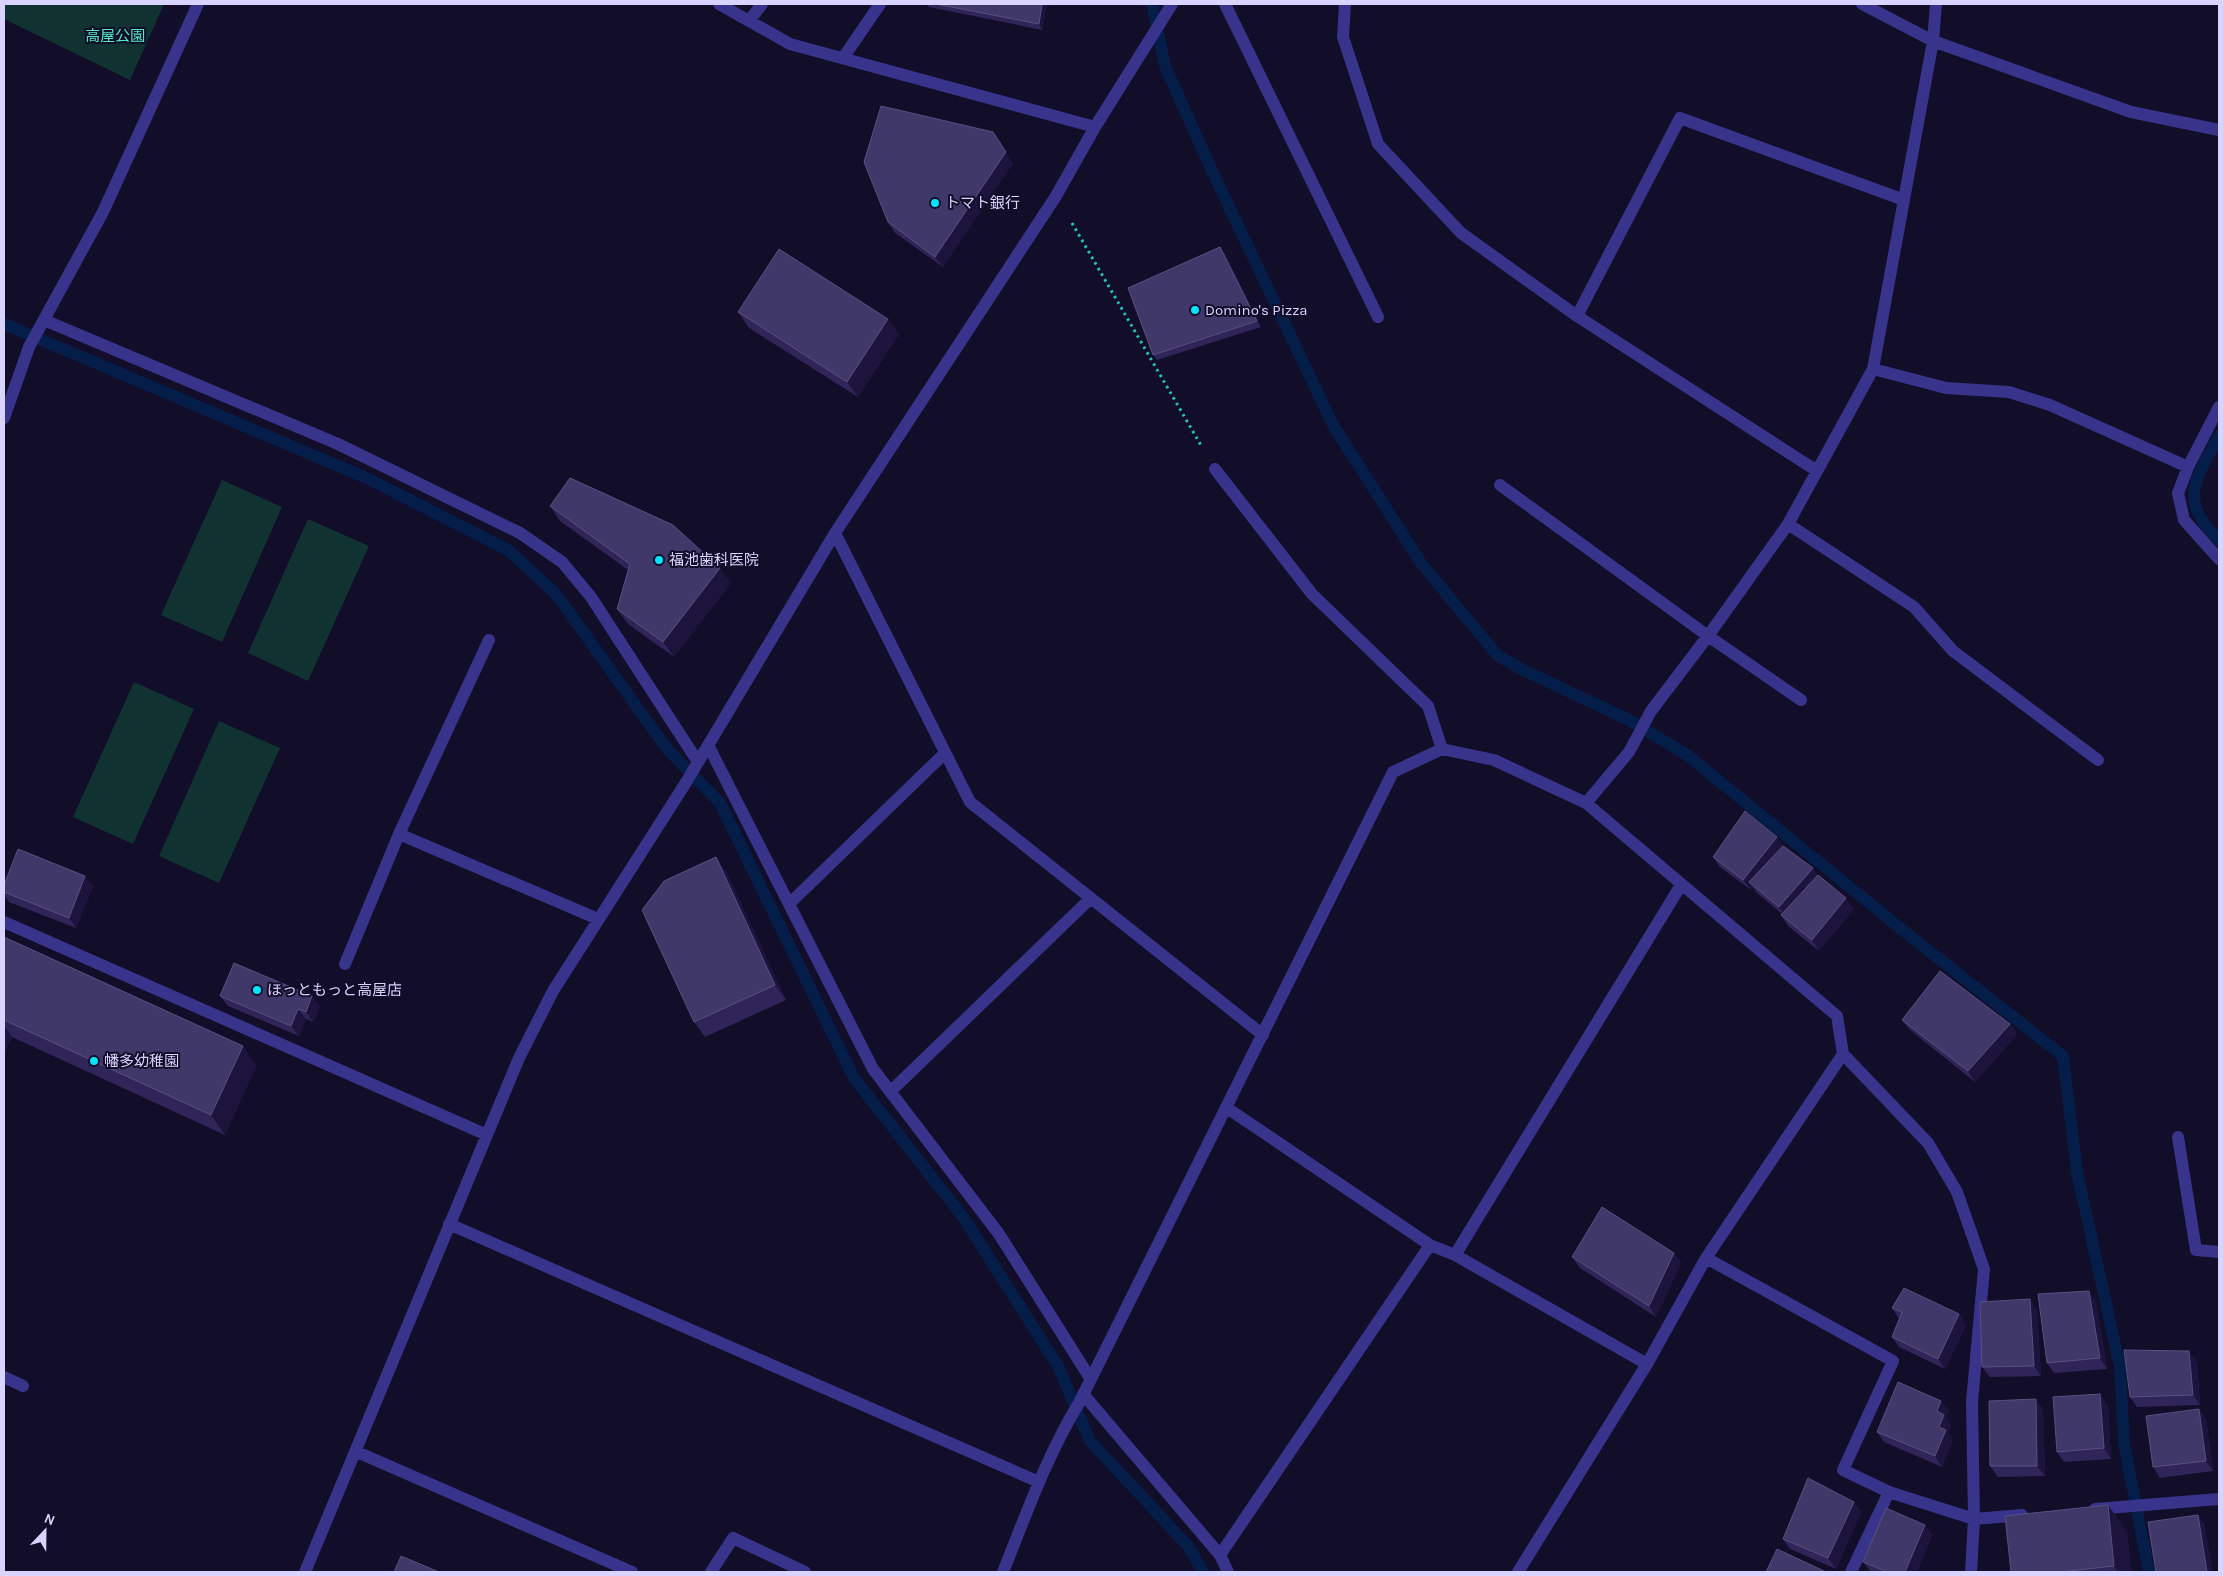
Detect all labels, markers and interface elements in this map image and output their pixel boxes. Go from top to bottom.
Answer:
park label: 高屋公園 [85,27,145,45]
place label: トマト銀行 [945,194,1020,212]
marker: トマト銀行 [929,197,941,209]
place label: Domino's Pizza [1205,301,1308,319]
marker: Domino's Pizza [1189,304,1201,316]
place label: 福池歯科医院 [669,551,759,569]
marker: 福池歯科医院 [653,554,665,566]
place label: ほっともっと高屋店 [267,981,402,999]
marker: ほっともっと高屋店 [251,984,263,996]
place label: 幡多幼稚園 [104,1052,179,1070]
marker: 幡多幼稚園 [88,1055,100,1067]
north arrow [20,1506,70,1556]
text: N [42,1510,58,1529]

